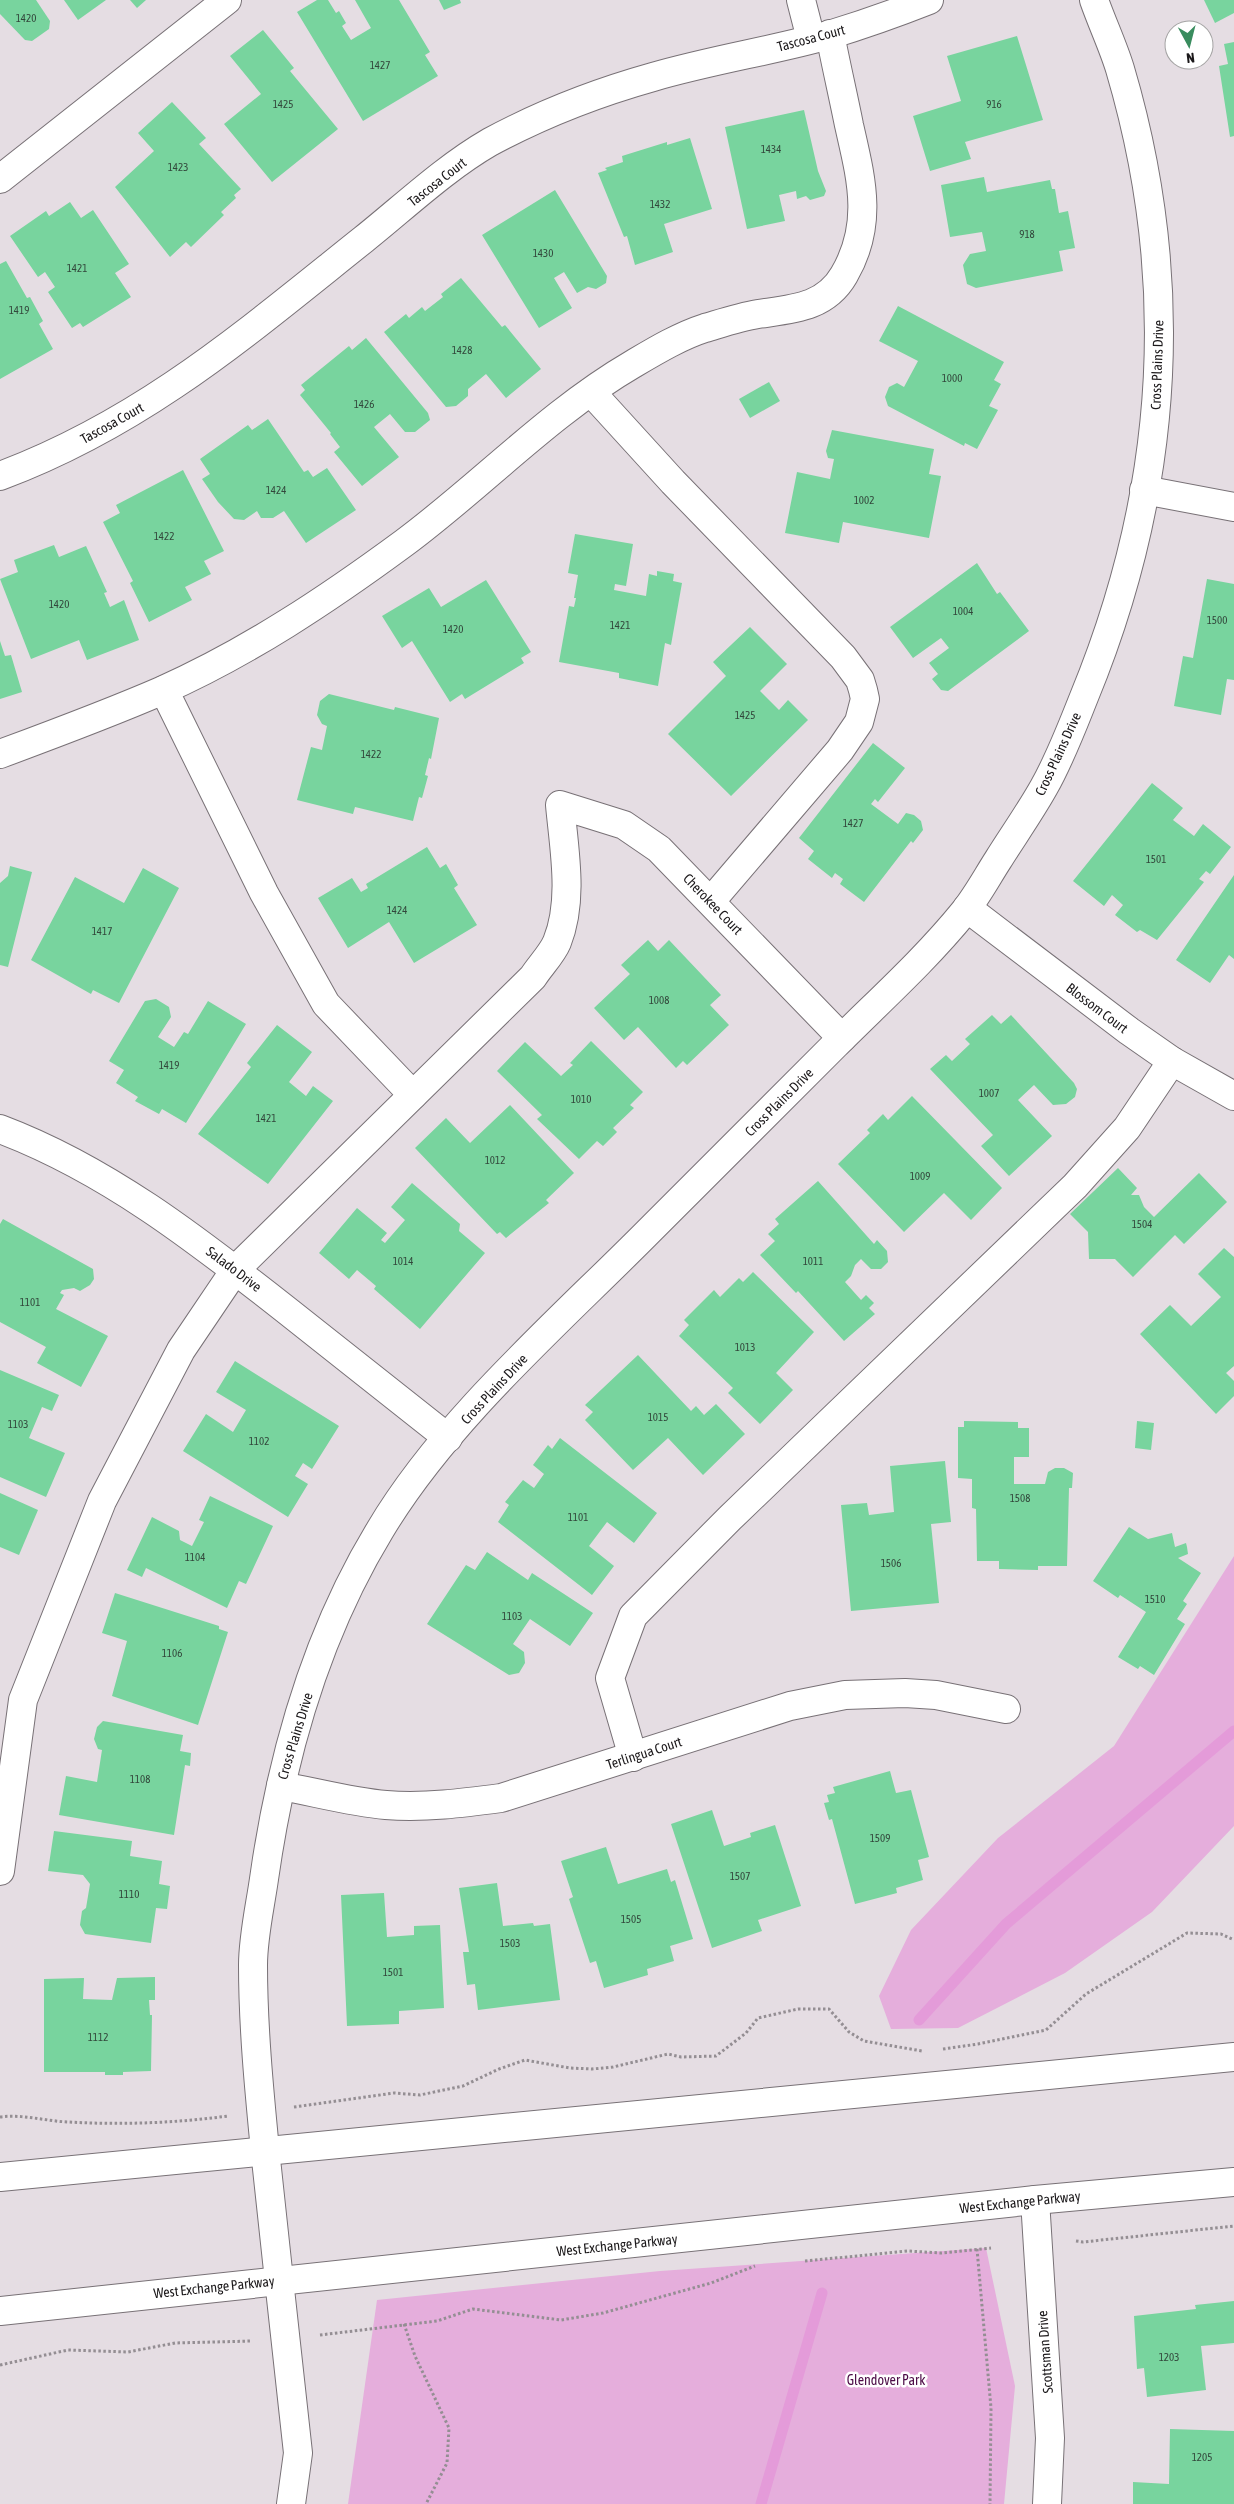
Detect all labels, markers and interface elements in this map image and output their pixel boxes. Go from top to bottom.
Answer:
house number: 1420 [16,12,36,24]
north arrow [1164,20,1214,70]
street label: Tascosa Court [775,21,847,55]
text: N [1186,49,1196,66]
house number: 1427 [370,59,390,71]
house number: 1425 [273,98,293,110]
house number: 916 [986,98,1002,110]
house number: 1434 [761,143,781,155]
street label: Tascosa Court [405,154,469,210]
house number: 1423 [168,161,188,173]
house number: 1432 [650,198,670,210]
house number: 918 [1019,228,1035,240]
house number: 1430 [533,247,553,259]
house number: 1421 [67,262,87,274]
house number: 1419 [9,304,29,316]
street label: Cross Plains Drive [1147,320,1167,410]
house number: 1428 [452,344,472,356]
house number: 1000 [942,372,962,384]
house number: 1426 [354,398,374,410]
street label: Tascosa Court [78,399,146,447]
house number: 1424 [266,484,286,496]
house number: 1002 [854,494,874,506]
house number: 1422 [154,530,174,542]
house number: 1420 [49,598,69,610]
house number: 1004 [953,605,973,617]
house number: 1500 [1207,614,1227,626]
house number: 1421 [610,619,630,631]
house number: 1420 [443,623,463,635]
house number: 1425 [735,709,755,721]
street label: Cross Plains Drive [1032,710,1084,798]
house number: 1422 [361,748,381,760]
house number: 1427 [843,817,863,829]
house number: 1501 [1146,853,1166,865]
street label: Cherokee Court [680,870,746,938]
house number: 1424 [387,904,407,916]
house number: 1417 [92,925,112,937]
street label: Blossom Court [1063,980,1131,1036]
house number: 1008 [649,994,669,1006]
house number: 1419 [159,1059,179,1071]
street label: Cross Plains Drive [742,1065,816,1139]
house number: 1007 [979,1087,999,1099]
house number: 1010 [571,1093,591,1105]
house number: 1421 [256,1112,276,1124]
house number: 1012 [485,1154,505,1166]
house number: 1009 [910,1170,930,1182]
house number: 1504 [1132,1218,1152,1230]
street label: Salado Drive [203,1243,265,1295]
house number: 1014 [393,1255,413,1267]
house number: 1011 [803,1255,823,1267]
house number: 1101 [20,1296,40,1308]
house number: 1013 [735,1341,755,1353]
street label: Cross Plains Drive [457,1351,531,1427]
house number: 1015 [648,1411,668,1423]
house number: 1103 [8,1418,28,1430]
house number: 1102 [249,1435,269,1447]
house number: 1508 [1010,1492,1030,1504]
house number: 1101 [568,1511,588,1523]
house number: 1104 [185,1551,205,1563]
house number: 1506 [881,1557,901,1569]
house number: 1510 [1145,1593,1165,1605]
house number: 1103 [502,1610,522,1622]
house number: 1106 [162,1647,182,1659]
street label: Cross Plains Drive [274,1691,316,1781]
street label: Terlingua Court [604,1733,684,1773]
house number: 1108 [130,1773,150,1785]
house number: 1509 [870,1832,890,1844]
house number: 1507 [730,1870,750,1882]
house number: 1110 [119,1888,139,1900]
house number: 1505 [621,1913,641,1925]
house number: 1503 [500,1937,520,1949]
house number: 1501 [383,1966,403,1978]
house number: 1112 [88,2031,108,2043]
street label: West Exchange Parkway [959,2188,1082,2216]
street label: West Exchange Parkway [556,2231,679,2259]
street label: West Exchange Parkway [153,2273,276,2301]
street label: Scottsman Drive [1034,2310,1056,2394]
house number: 1203 [1159,2351,1179,2363]
park label: Glendover Park [847,2372,925,2388]
house number: 1205 [1192,2451,1212,2463]

